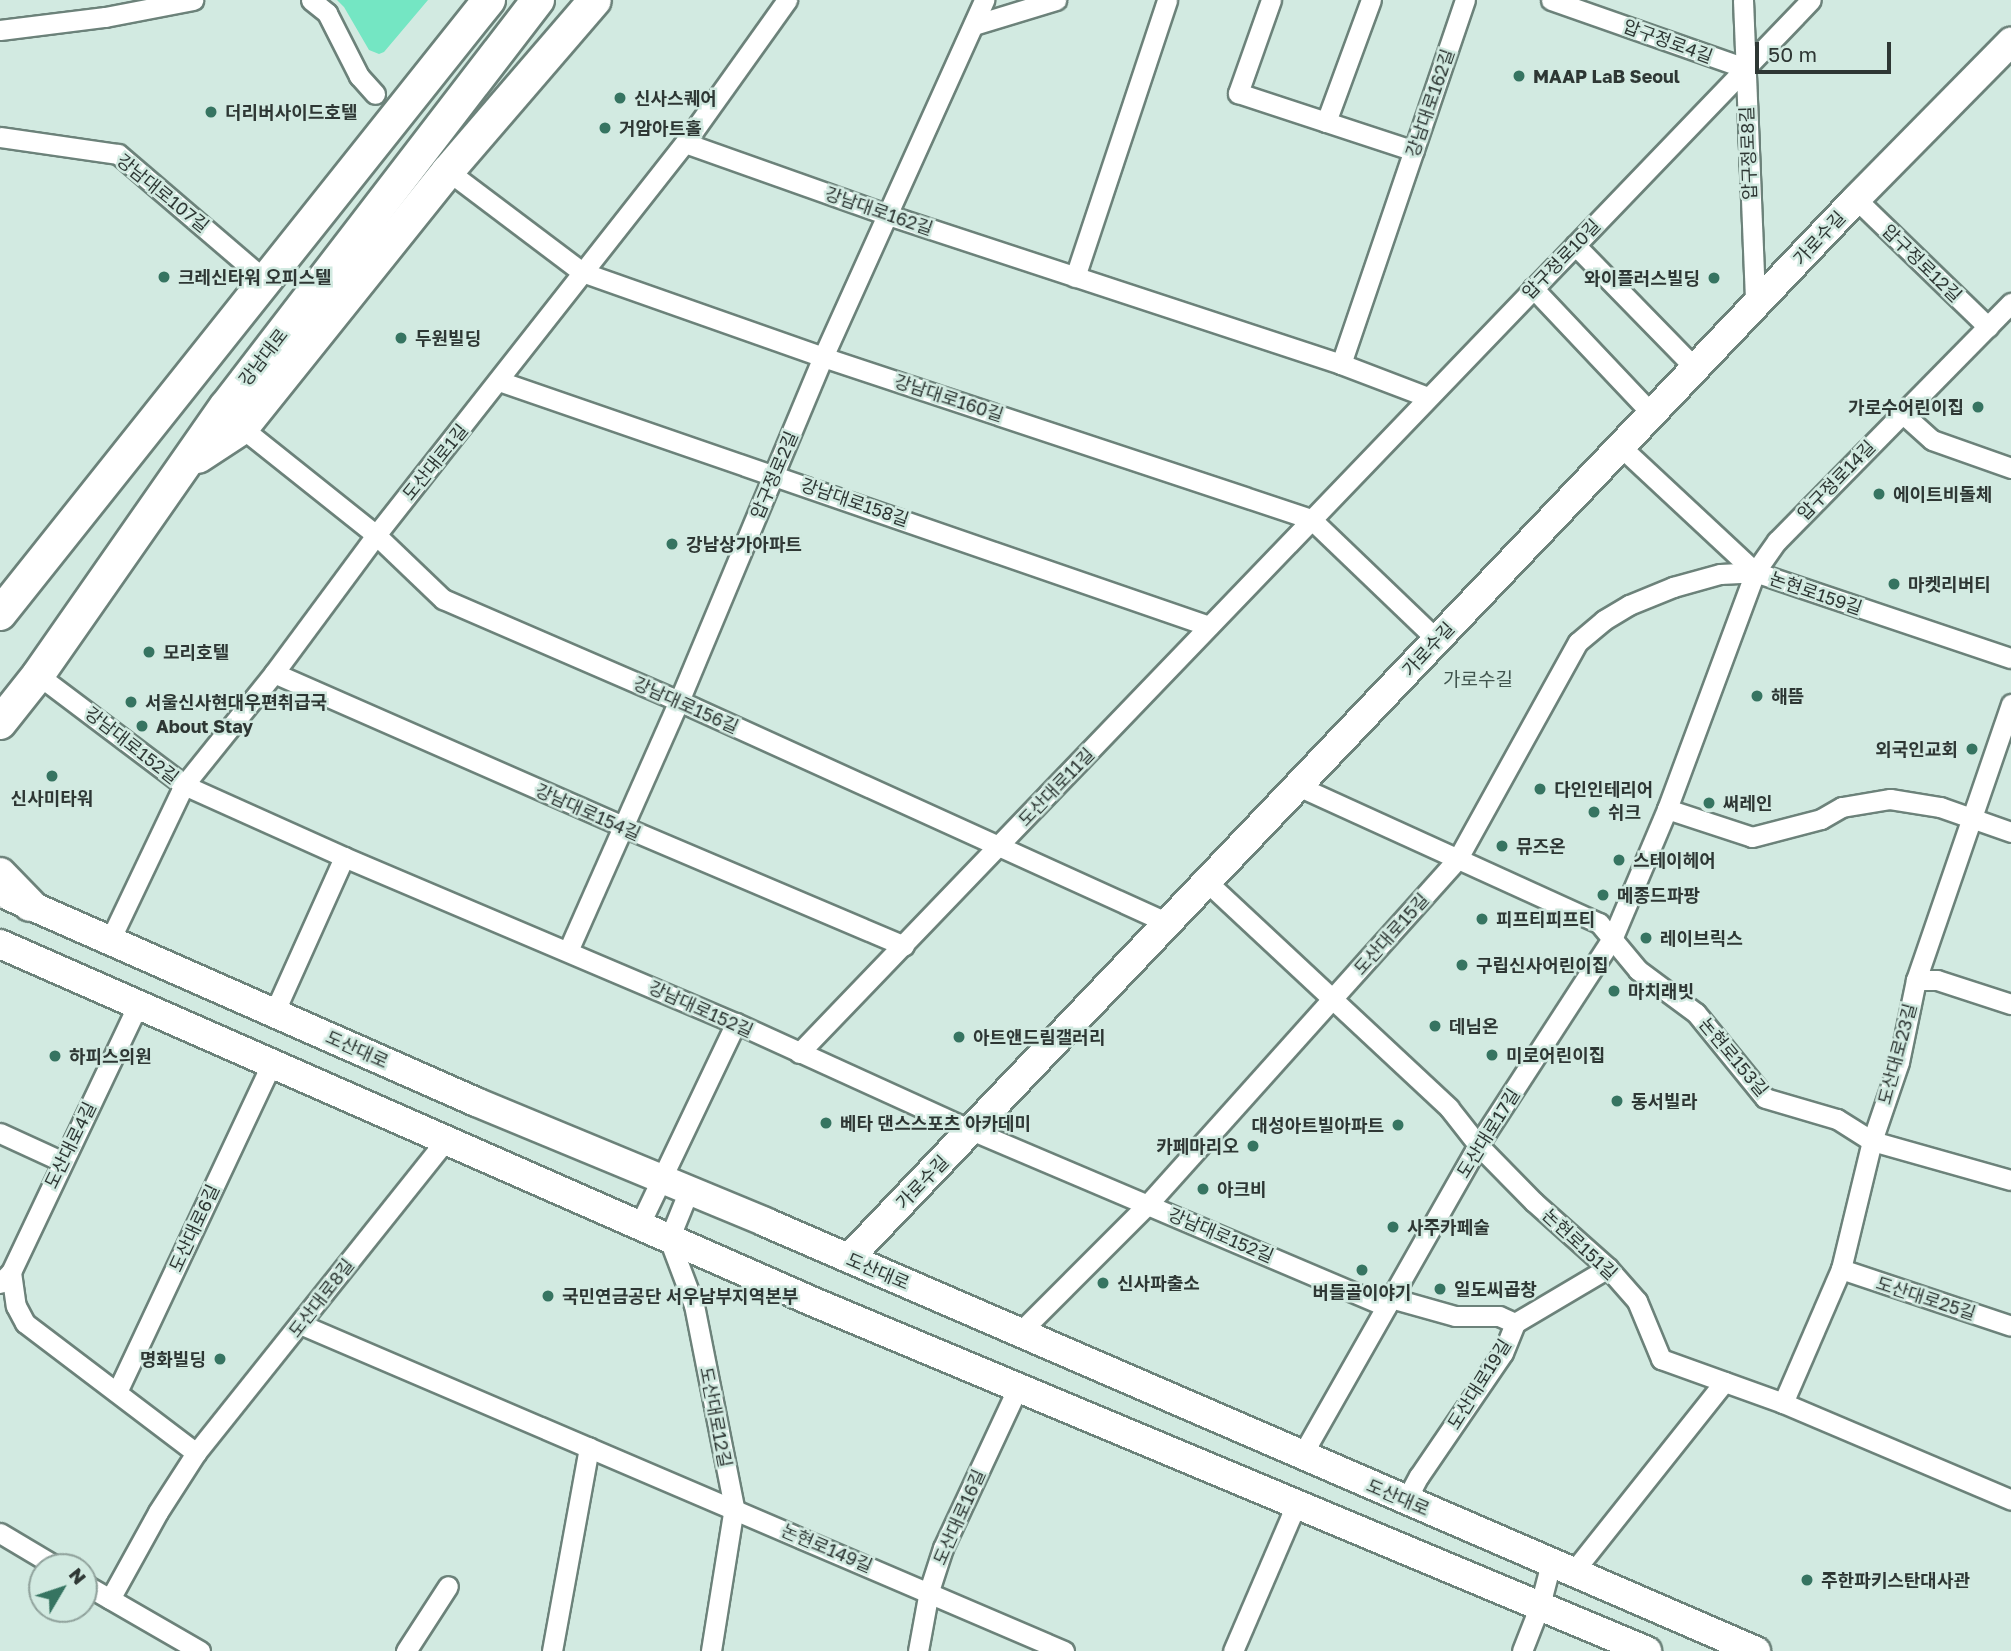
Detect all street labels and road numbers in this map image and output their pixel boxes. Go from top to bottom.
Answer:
street label: 압구정로4길 [1620,15,1716,67]
street label: 강남대로162길 [1401,46,1459,160]
street label: 압구정로8길 [1736,106,1760,200]
street label: 강남대로107길 [113,149,213,237]
street label: 강남대로162길 [822,182,936,240]
street label: 가로수길 [1789,206,1849,270]
street label: 압구정로10길 [1518,215,1604,303]
street label: 압구정로12길 [1878,220,1966,306]
street label: 강남대로 [234,324,292,390]
street label: 강남대로160길 [892,370,1006,426]
street label: 도산대로1길 [398,420,472,504]
street label: 압구정로2길 [746,428,802,522]
street label: 압구정로14길 [1793,436,1879,524]
street label: 강남대로158길 [798,473,912,531]
street label: 논현로159길 [1767,567,1865,619]
street label: 가로수길 [1398,617,1458,681]
street label: 강남대로156길 [630,672,742,738]
street label: 강남대로152길 [81,702,183,788]
street label: 도산대로11길 [1013,743,1099,831]
street label: 강남대로154길 [532,779,644,845]
street label: 도산대로15길 [1349,889,1433,979]
street label: 강남대로152길 [645,976,757,1042]
street label: 도산대로23길 [1873,1001,1921,1107]
street label: 논현로153길 [1695,1013,1773,1101]
street label: 도산대로 [322,1026,392,1072]
street label: 도산대로17길 [1452,1084,1524,1182]
street label: 도산대로4길 [40,1098,100,1192]
street label: 가로수길 [891,1151,953,1213]
street label: 도산대로6길 [164,1181,224,1275]
street label: 강남대로152길 [1165,1203,1277,1267]
street label: 논현로151길 [1538,1204,1622,1284]
street label: 도산대로 [843,1248,913,1294]
street label: 도산대로8길 [284,1254,358,1342]
street label: 도산대로25길 [1873,1272,1979,1324]
street label: 도산대로19길 [1443,1335,1515,1433]
street label: 도산대로12길 [696,1365,736,1469]
street label: 도산대로16길 [928,1466,990,1568]
street label: 도산대로 [1363,1474,1433,1520]
street label: 논현로149길 [778,1519,876,1577]

